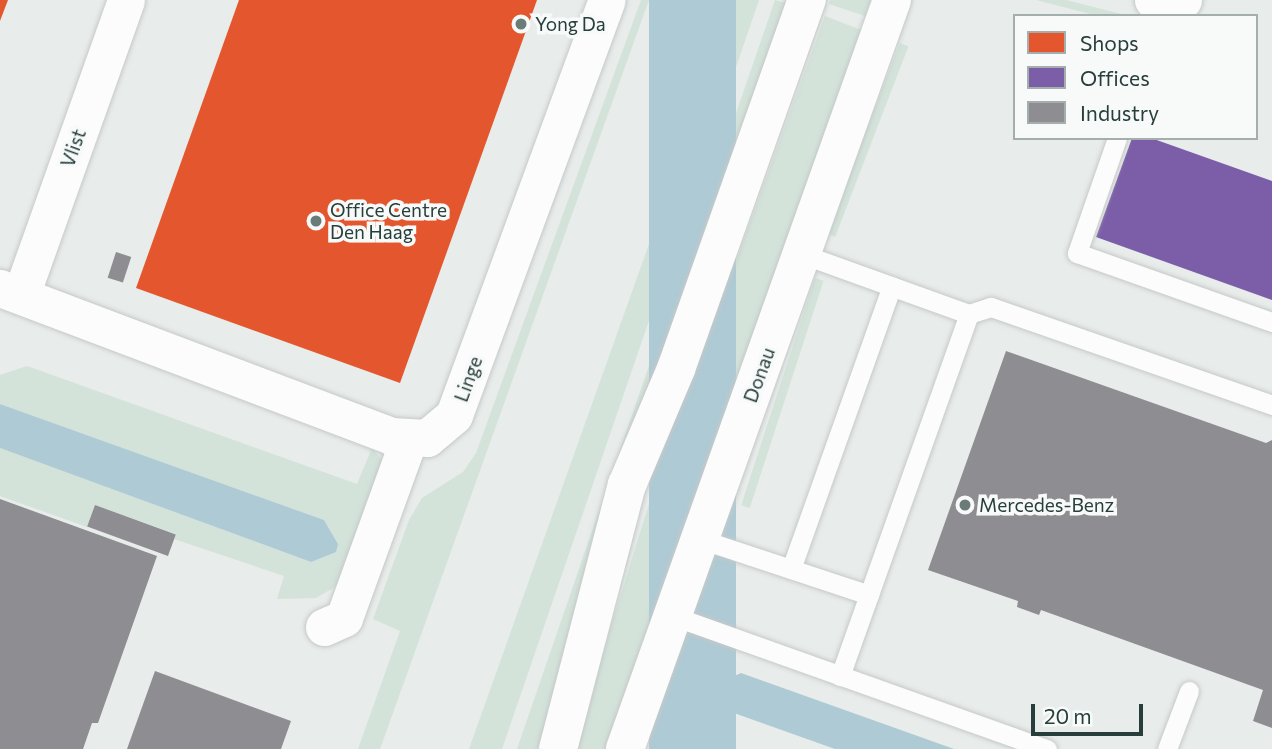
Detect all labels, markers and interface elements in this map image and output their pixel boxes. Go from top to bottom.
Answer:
place label: Yong Da [535,13,606,35]
legend [1013,14,1258,140]
marker: Yong Da [513,16,529,32]
text: Shops [1080,30,1139,55]
text: Offices [1080,65,1150,90]
text: Industry [1080,100,1159,125]
street label: Vlist [56,126,90,170]
place label: Office Centre Den Haag [330,199,447,243]
marker: Office Centre Den Haag [308,213,324,229]
street label: Donau [739,344,779,406]
street label: Linge [449,353,487,405]
place label: Mercedes-Benz [979,494,1114,516]
marker: Mercedes-Benz [957,497,973,513]
scale bar [1034,690,1146,734]
text: 20 m [1044,703,1092,728]

